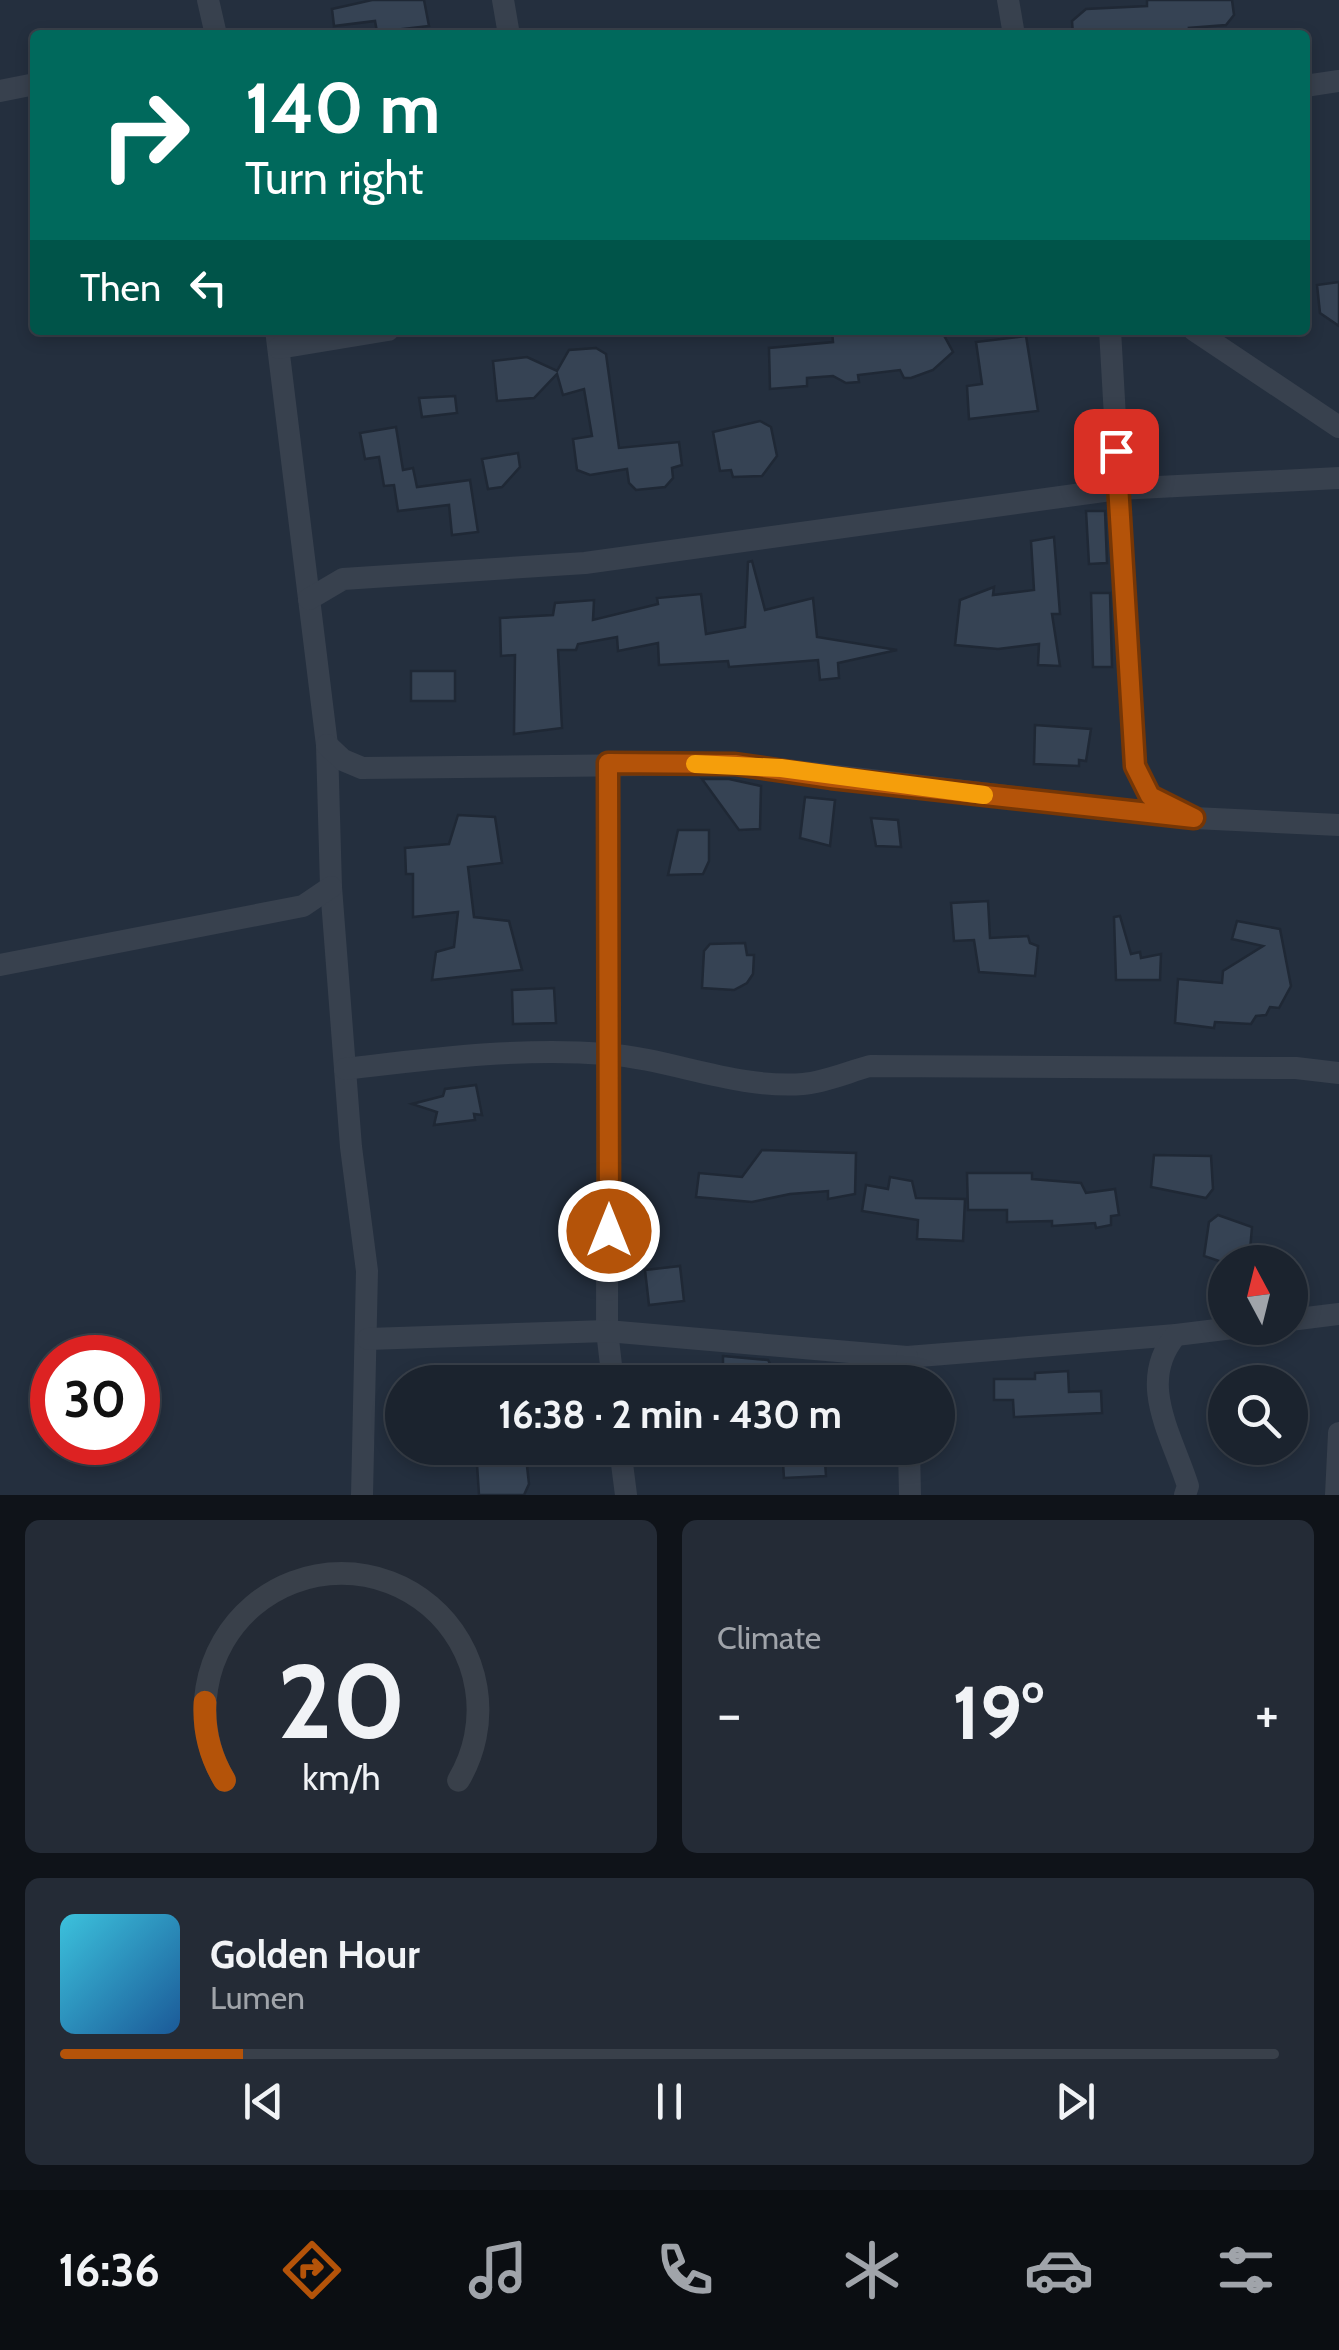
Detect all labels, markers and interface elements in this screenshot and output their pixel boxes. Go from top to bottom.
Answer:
text: 140 m [245,65,440,151]
icon: right [80,70,210,200]
text: Turn right [245,151,424,205]
icon: left [181,260,236,315]
text: Then [80,264,161,311]
pin [1074,409,1159,494]
icon: arrive [1089,424,1144,479]
position arrow [557,1179,661,1283]
north arrow [1208,1245,1308,1345]
map controls [1208,1245,1308,1465]
speed limit sign: 30 [30,1335,160,1465]
button: search [1208,1365,1308,1465]
text: 16:38 · 2 min · 430 m [498,1391,842,1438]
text: Climate [717,1618,821,1657]
text: 20 [277,1638,405,1764]
text: 19° [952,1667,1044,1758]
text: − [717,1680,741,1747]
text: + [1255,1680,1279,1747]
text: km/h [302,1756,380,1799]
text: Golden Hour [210,1931,420,1978]
text: Lumen [210,1978,305,2017]
icon: previous [236,2074,291,2129]
icon: pause [642,2074,697,2129]
icon: next [1048,2074,1103,2129]
icon: directions [277,2235,347,2305]
icon: music [463,2235,533,2305]
icon: phone [650,2235,720,2305]
icon: climate [837,2235,907,2305]
icon: car [1024,2235,1094,2305]
icon: filters [1211,2235,1281,2305]
text: 16:36 [58,2243,160,2297]

